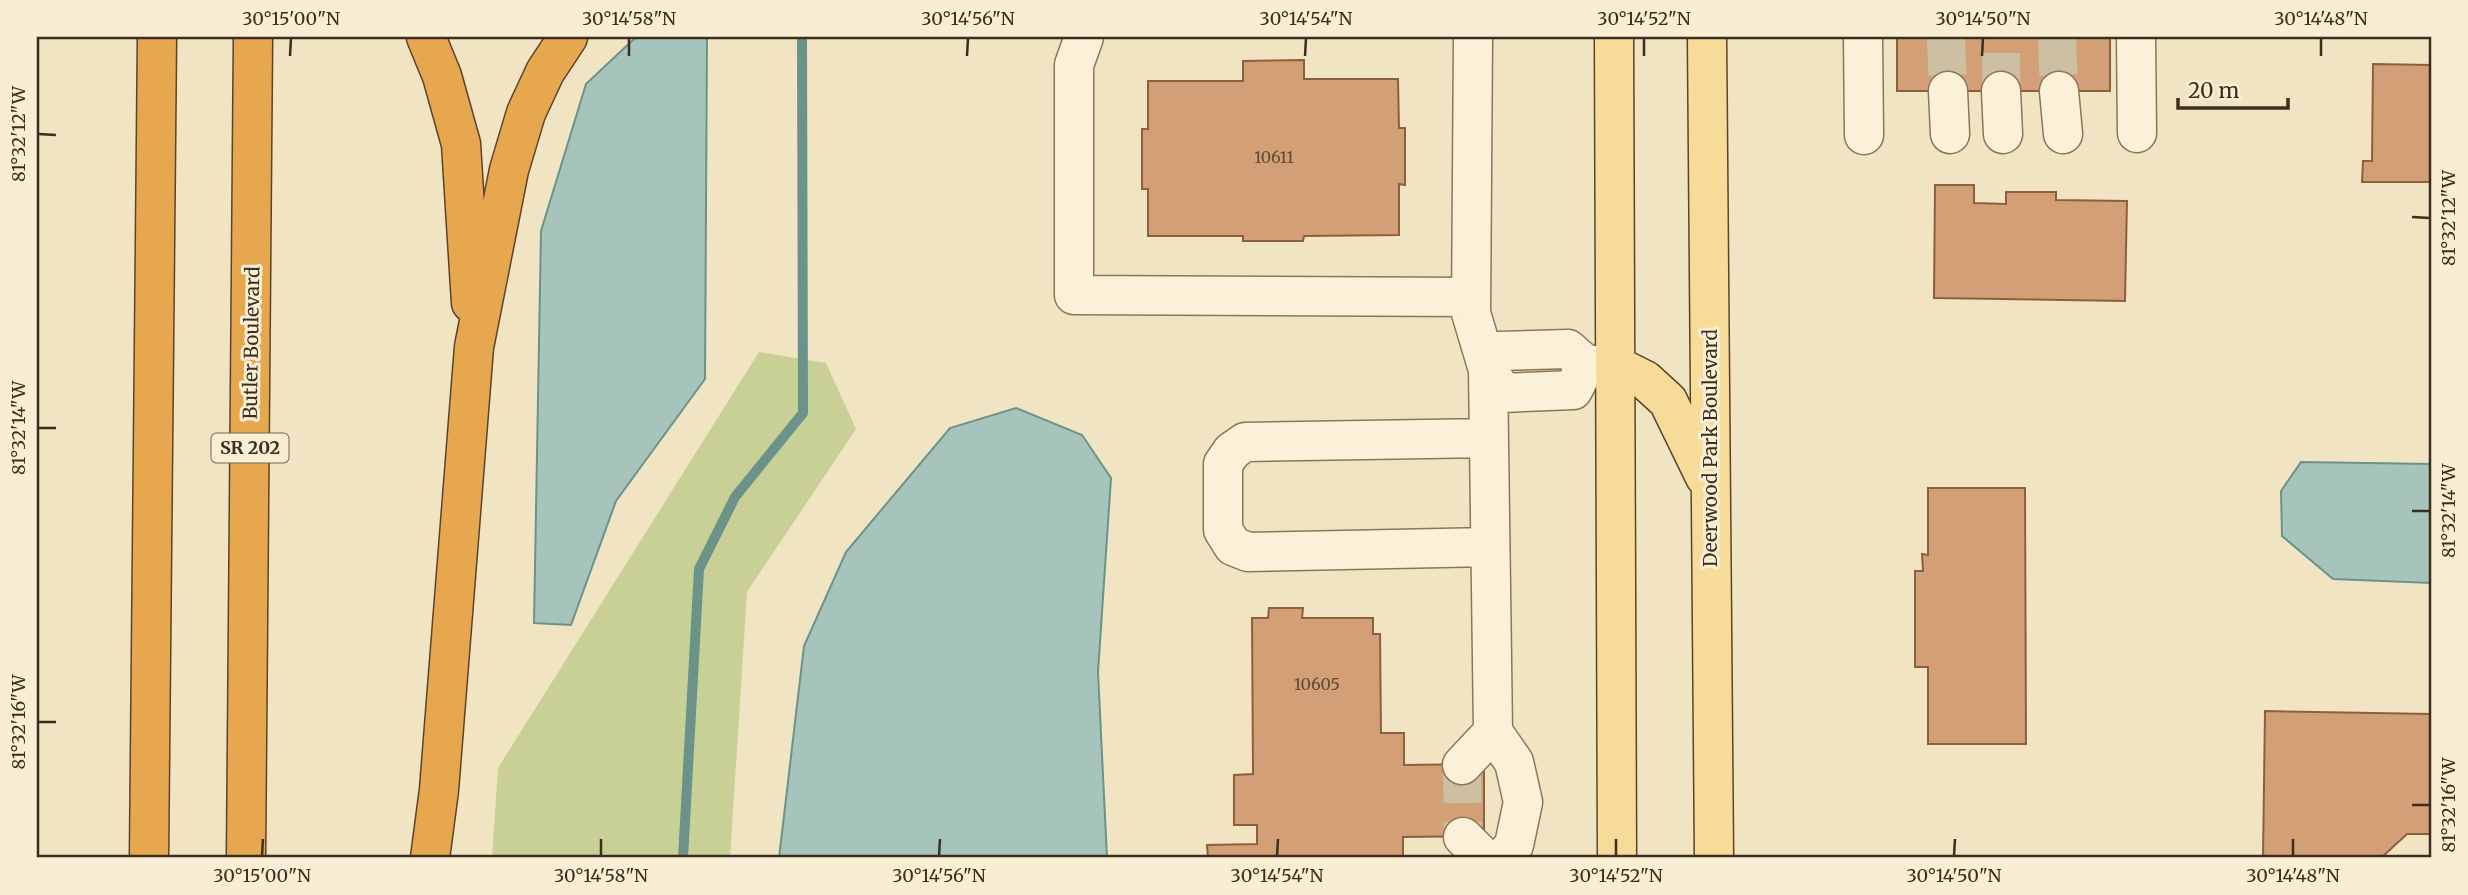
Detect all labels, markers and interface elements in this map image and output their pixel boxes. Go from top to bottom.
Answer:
text: 30°15'00"N [242,7,340,30]
text: 30°14'58"N [582,7,676,30]
text: 30°14'56"N [921,7,1015,30]
text: 30°14'54"N [1260,7,1353,30]
text: 30°14'52"N [1597,7,1691,30]
text: 30°14'50"N [1935,7,2031,30]
text: 30°14'48"N [2274,7,2368,30]
scale bar [2178,66,2288,110]
text: 20 m [2188,77,2240,104]
text: 81°32'12"W [7,85,30,182]
house number: 10611 [1254,147,1294,167]
text: 81°32'12"W [2437,169,2460,266]
street label: Butler Boulevard [238,266,264,420]
street label: Deerwood Park Boulevard [1698,329,1722,567]
text: 81°32'14"W [7,380,30,475]
road number: SR 202 [212,434,288,462]
text: 81°32'14"W [2437,463,2460,558]
text: 81°32'16"W [7,673,30,770]
house number: 10605 [1294,674,1340,694]
text: 81°32'16"W [2437,756,2460,853]
text: 30°15'00"N [213,864,311,887]
text: 30°14'58"N [554,864,648,887]
text: 30°14'56"N [892,864,986,887]
text: 30°14'54"N [1231,864,1324,887]
text: 30°14'52"N [1569,864,1663,887]
text: 30°14'50"N [1906,864,2002,887]
text: 30°14'48"N [2246,864,2340,887]

